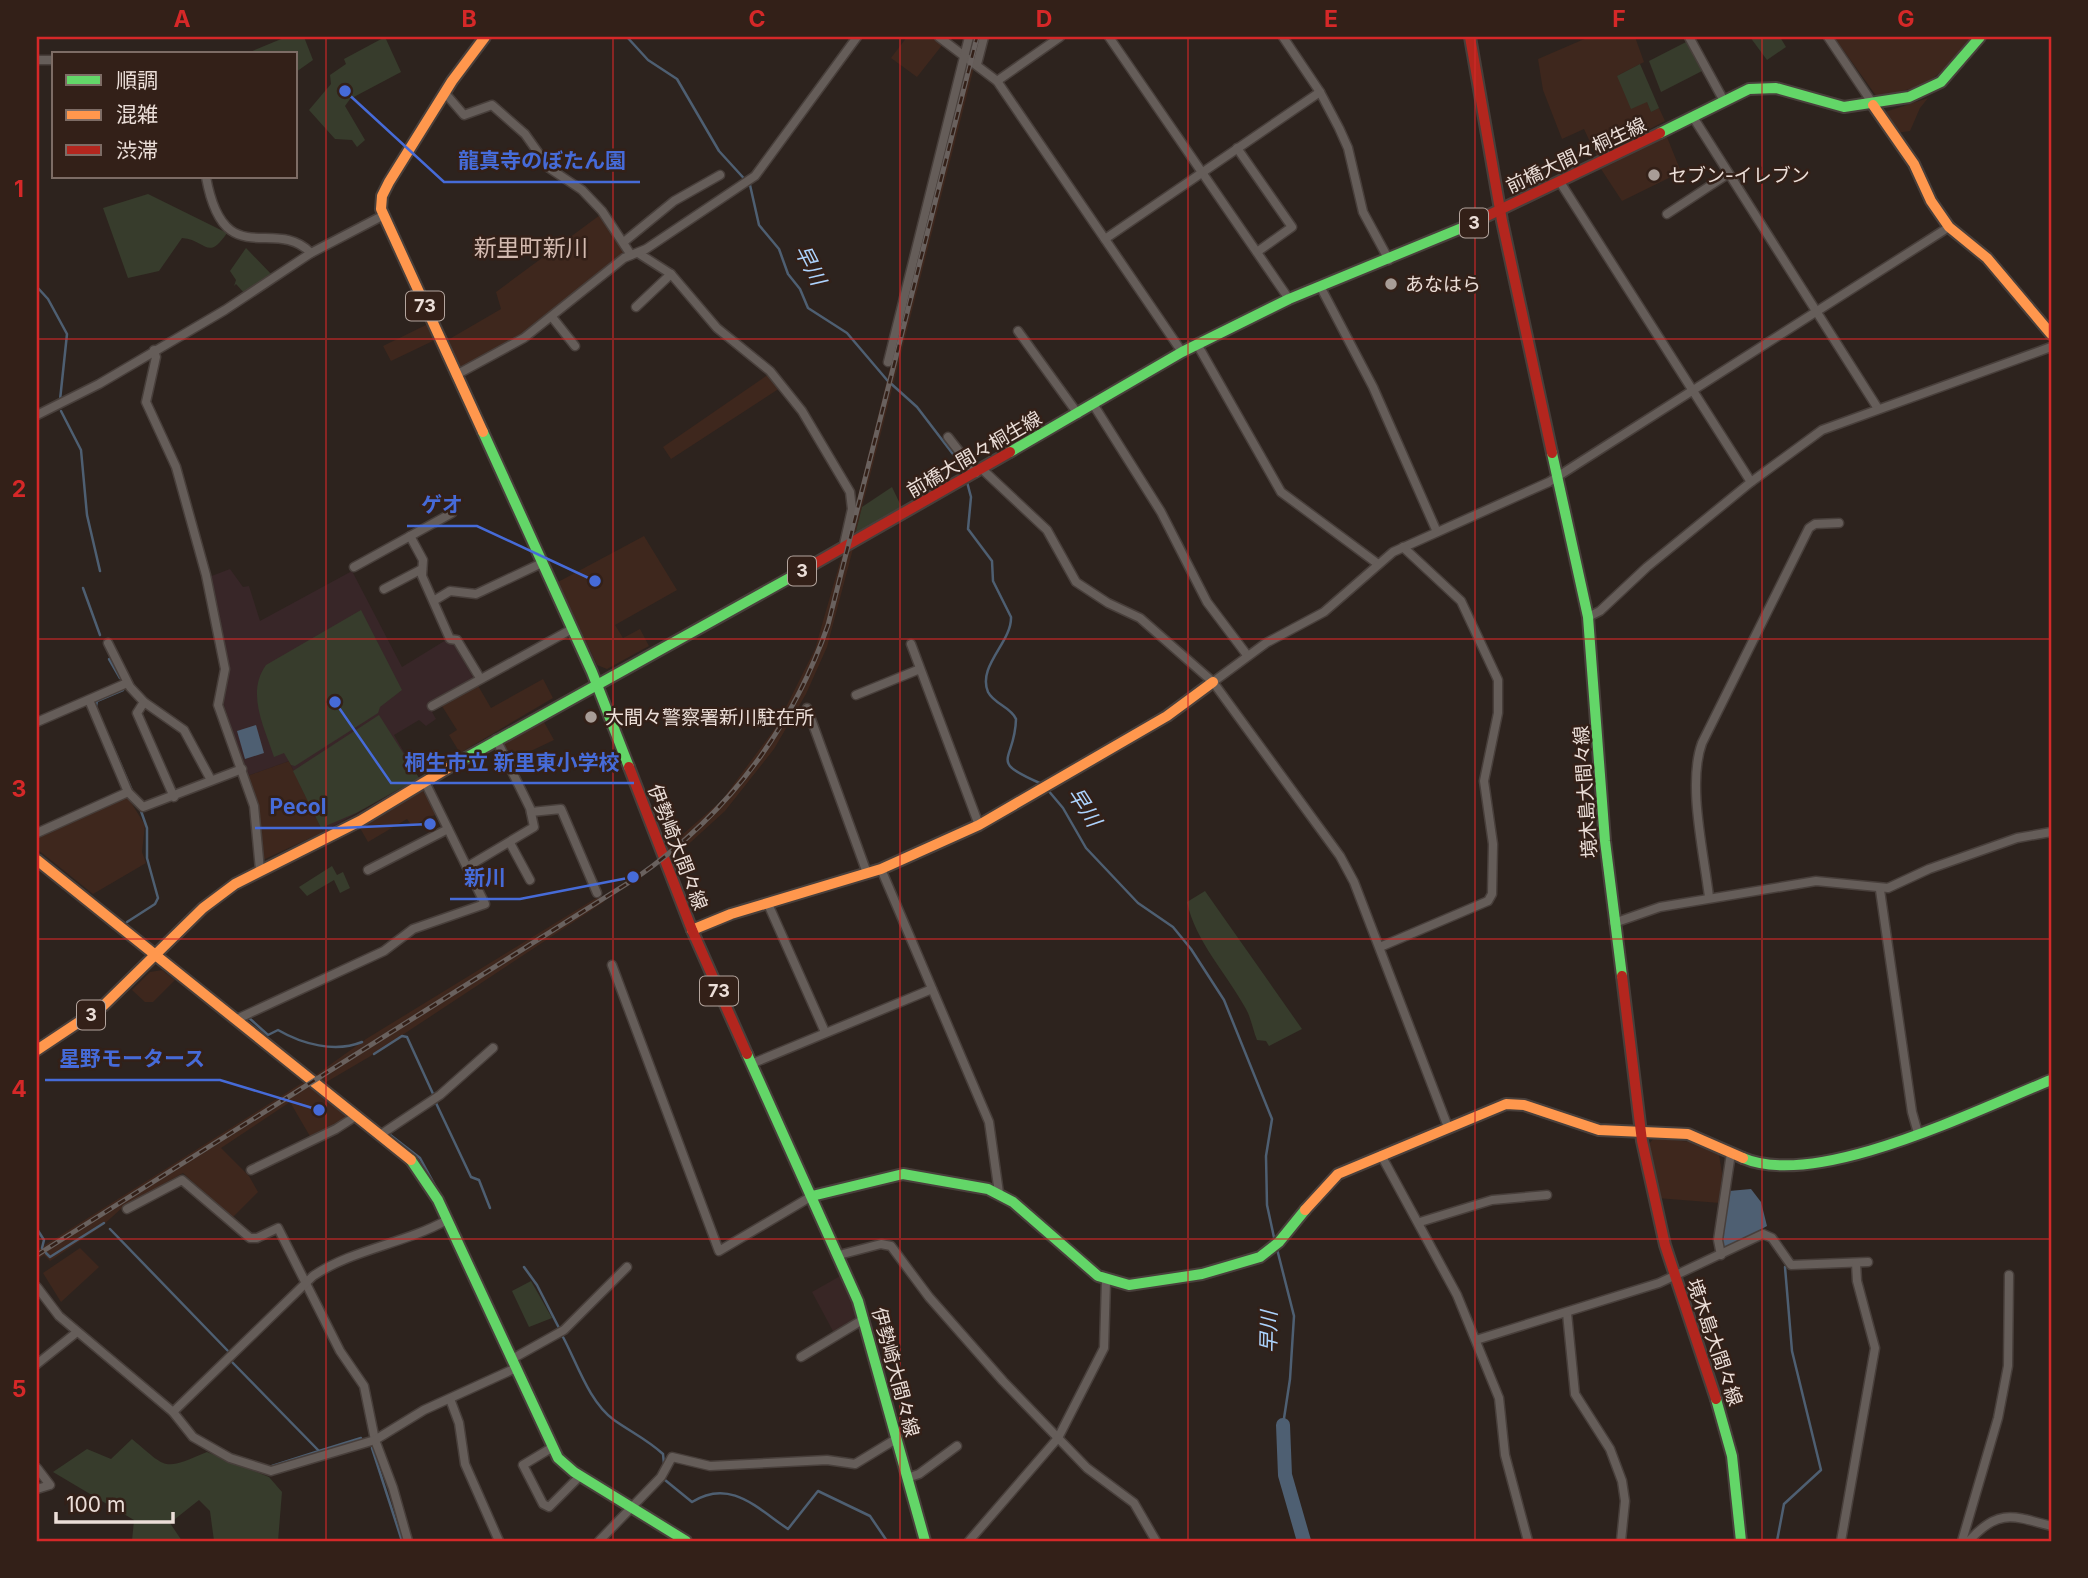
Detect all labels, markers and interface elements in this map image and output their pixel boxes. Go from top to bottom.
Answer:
text: A [173,5,191,33]
text: B [461,5,477,33]
text: C [748,5,766,33]
text: D [1036,5,1052,33]
text: E [1324,5,1338,33]
text: F [1612,5,1626,33]
text: G [1897,5,1915,33]
legend [52,52,298,178]
text: 順調 [116,68,158,93]
text: 混雑 [116,102,158,127]
street label: 前橋大間々桐生線 [1502,113,1650,198]
text: 渋滞 [116,138,158,163]
callout: 龍真寺のぼたん園 [444,140,640,182]
text: 龍真寺のぼたん園 [458,148,626,173]
place label: セブン-イレブン [1668,164,1810,187]
marker: セブン-イレブン [1646,167,1662,183]
text: 1 [14,175,24,203]
road number: 3 [1460,208,1488,238]
district label: 新里町新川 [474,234,589,262]
water label: 早川 [790,240,832,291]
place label: あなはら [1405,273,1481,296]
marker: あなはら [1383,276,1399,292]
road number: 73 [406,292,444,320]
street label: 前橋大間々桐生線 [903,406,1046,502]
text: 2 [12,475,26,503]
callout: ゲオ [407,484,477,526]
text: ゲオ [421,492,463,517]
road number: 3 [788,556,816,586]
place label: 大間々警察署新川駐在所 [605,706,814,729]
marker: 大間々警察署新川駐在所 [583,709,599,725]
street label: 境木島大間々線 [1569,725,1602,859]
callout: 桐生市立 新里東小学校 [391,741,634,783]
text: 桐生市立 新里東小学校 [405,750,619,775]
text: 3 [12,775,26,803]
street label: 伊勢崎大間々線 [643,781,712,913]
water label: 早川 [1062,782,1107,833]
callout: Pecol [255,786,340,828]
text: Pecol [270,794,326,819]
callout: 新川 [450,857,520,899]
text: 新川 [464,865,506,890]
road number: 73 [700,976,738,1006]
road number: 3 [77,1000,105,1030]
callout: 星野モータース [45,1038,220,1080]
text: 星野モータース [59,1046,205,1071]
text: 4 [11,1075,27,1103]
street label: 境木島大間々線 [1682,1276,1747,1409]
street label: 伊勢崎大間々線 [867,1305,924,1439]
water label: 早川 [1256,1309,1281,1353]
text: 5 [12,1375,26,1403]
scale bar [56,1480,173,1524]
text: 100 m [66,1492,125,1517]

